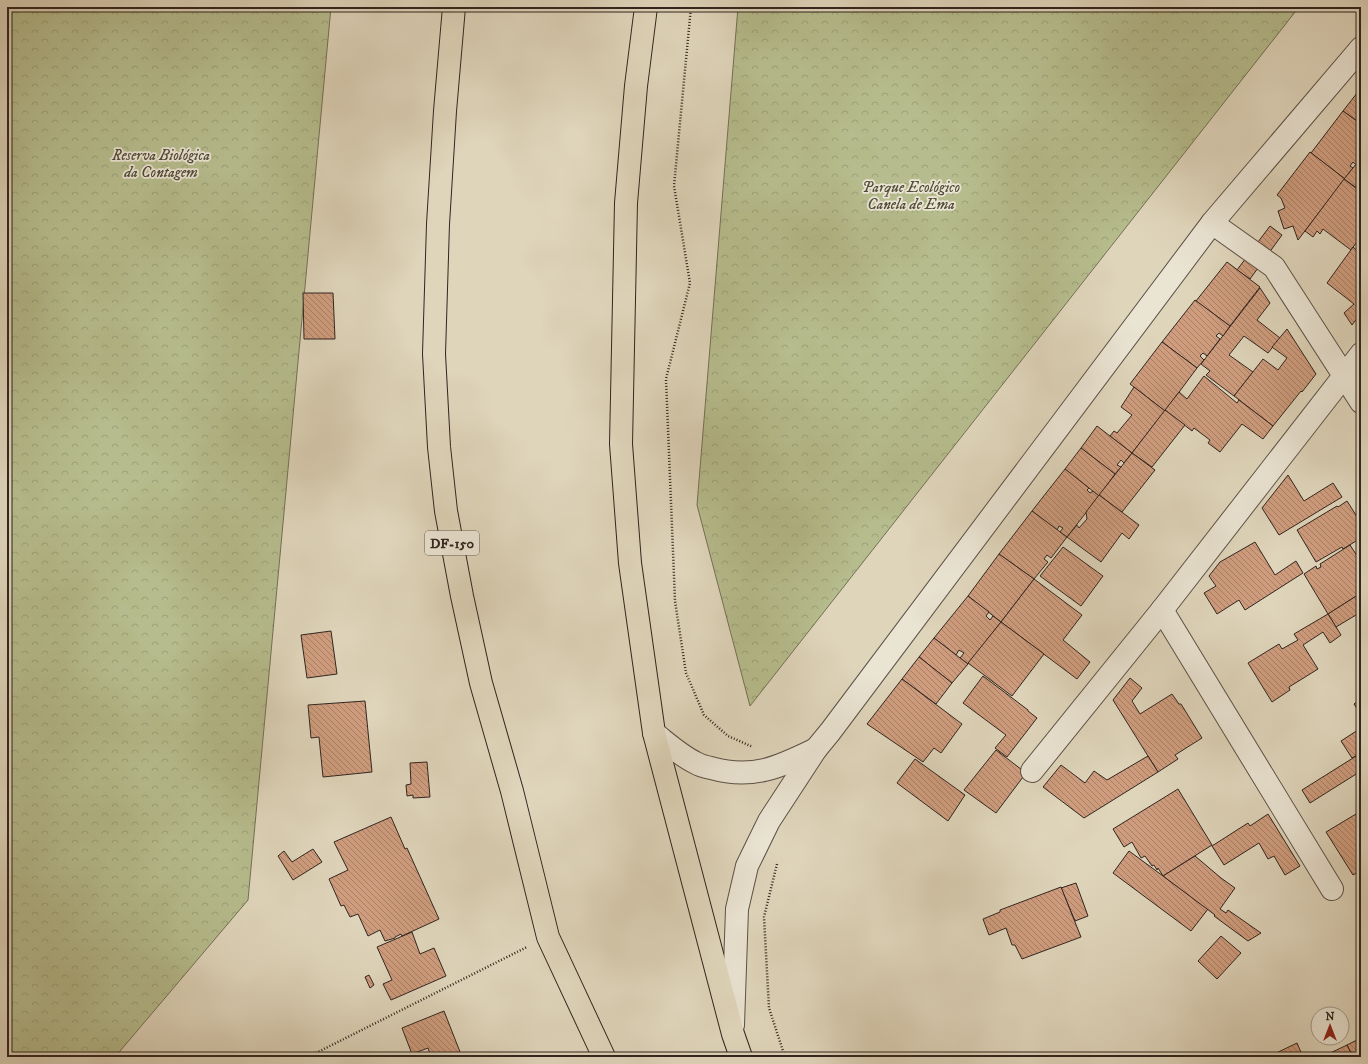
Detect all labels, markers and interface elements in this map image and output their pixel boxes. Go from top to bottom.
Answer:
park label: Reserva Biológica da Contagem [111,146,210,182]
park label: Parque Ecológico Canela de Ema [862,178,960,214]
road number: DF-150 [425,531,479,555]
north arrow [1310,1006,1350,1046]
text: N [1325,1010,1335,1024]

